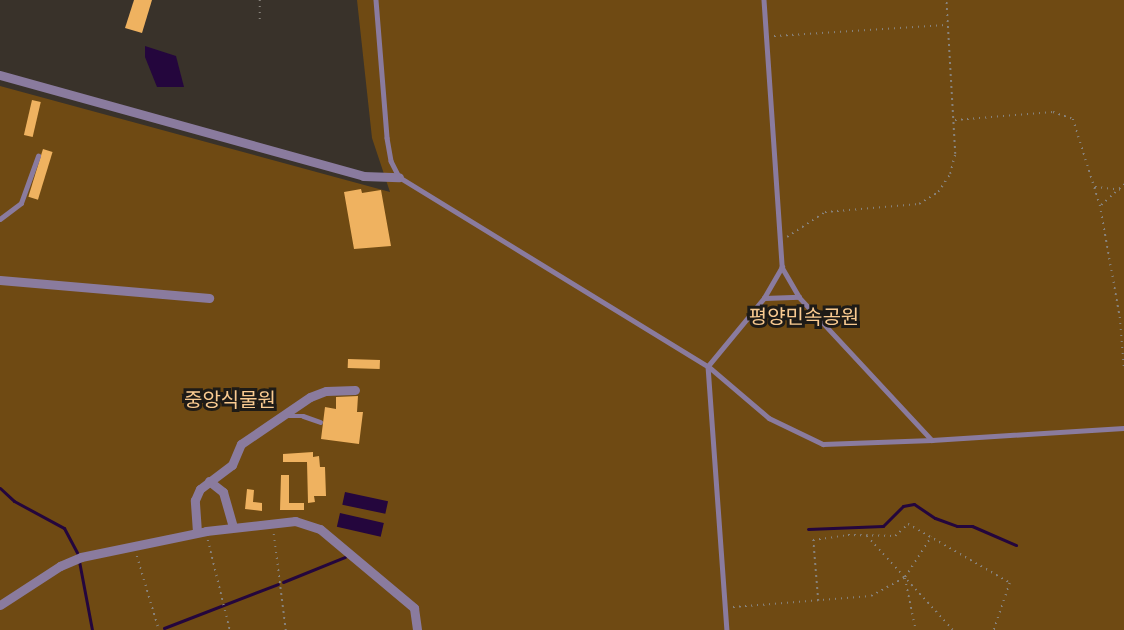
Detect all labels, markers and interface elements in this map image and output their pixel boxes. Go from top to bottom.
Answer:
park label: 평양민속공원 [749,304,859,328]
park label: 중앙식물원 [184,387,276,411]

